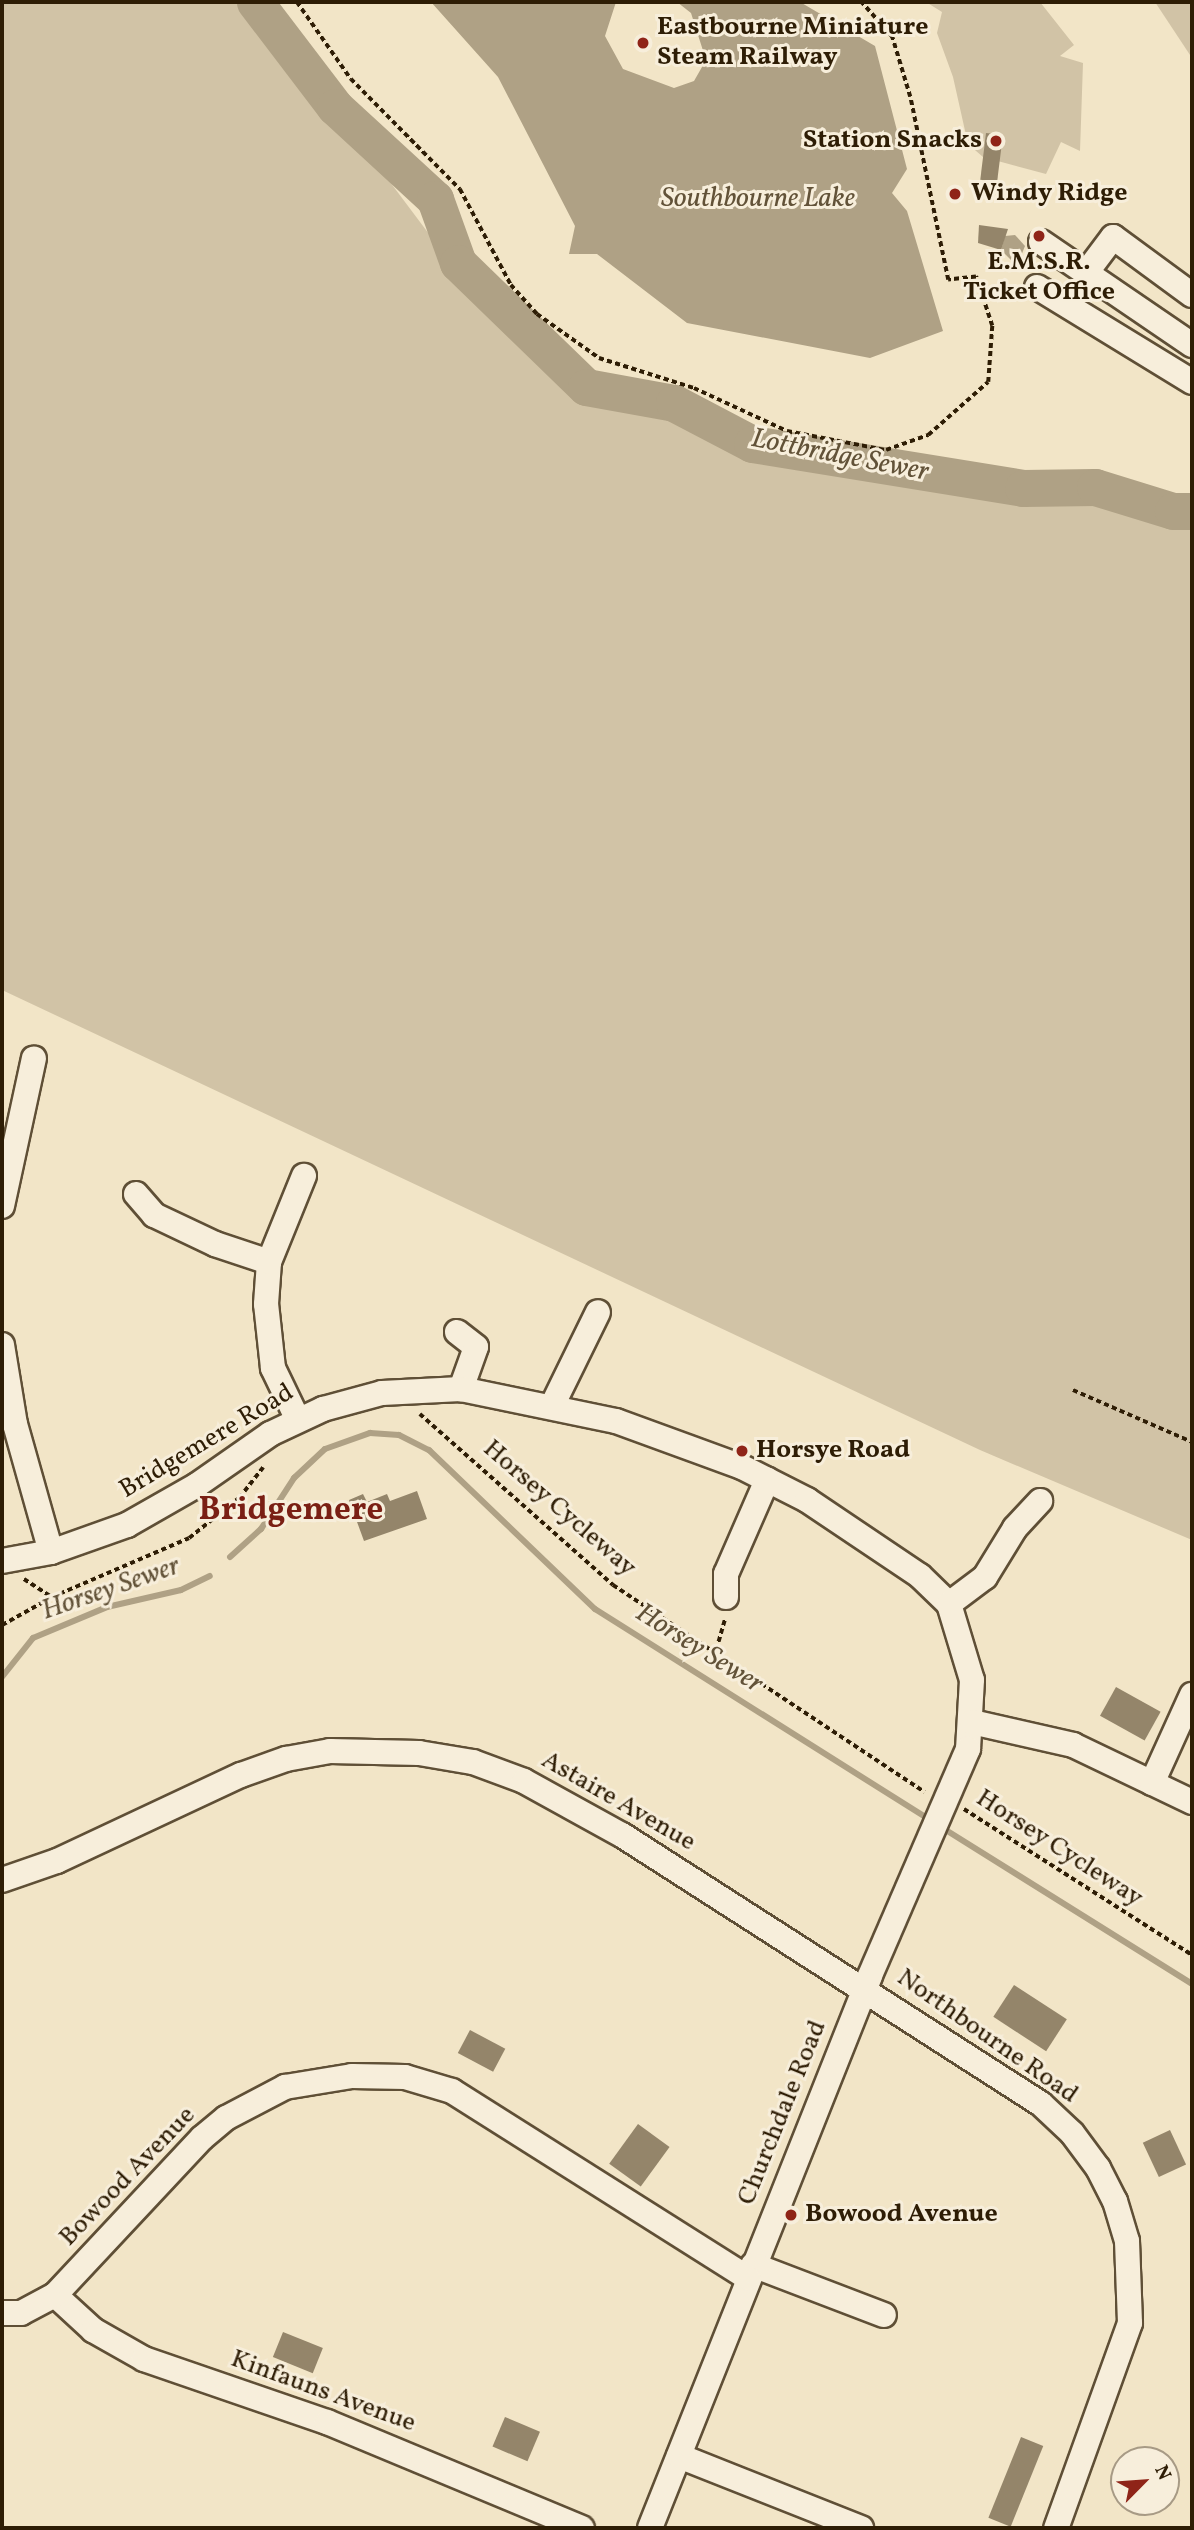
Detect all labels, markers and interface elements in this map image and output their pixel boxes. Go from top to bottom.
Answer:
place label: Eastbourne Miniature Steam Railway [657,12,929,74]
marker: Eastbourne Miniature Steam Railway [635,35,651,51]
place label: Station Snacks [803,125,982,157]
marker: Station Snacks [988,133,1004,149]
place label: Windy Ridge [971,178,1128,210]
water label: Southbourne Lake [661,182,855,216]
marker: Windy Ridge [945,184,965,204]
marker: E.M.S.R. Ticket Office [1031,228,1047,244]
place label: E.M.S.R. Ticket Office [963,247,1115,308]
water label: Lottbridge Sewer [748,422,932,490]
street label: Bridgemere Road [114,1378,300,1506]
street label: Horsey Cycleway [476,1434,642,1584]
place label: Horsye Road [756,1435,910,1467]
marker: Horsye Road [734,1443,750,1459]
district label: Bridgemere [199,1492,383,1532]
water label: Horsey Sewer [37,1550,185,1628]
water label: Horsey Sewer [629,1597,769,1701]
street label: Astaire Avenue [535,1745,701,1859]
street label: Horsey Cycleway [969,1783,1149,1915]
street label: Northbourne Road [890,1963,1084,2111]
street label: Churchdale Road [732,2016,834,2210]
street label: Bowood Avenue [53,2101,203,2253]
place label: Bowood Avenue [805,2199,998,2231]
marker: Bowood Avenue [783,2207,799,2223]
street label: Kinfauns Avenue [226,2344,420,2440]
north arrow [1110,2446,1180,2516]
text: N [1148,2461,1177,2485]

